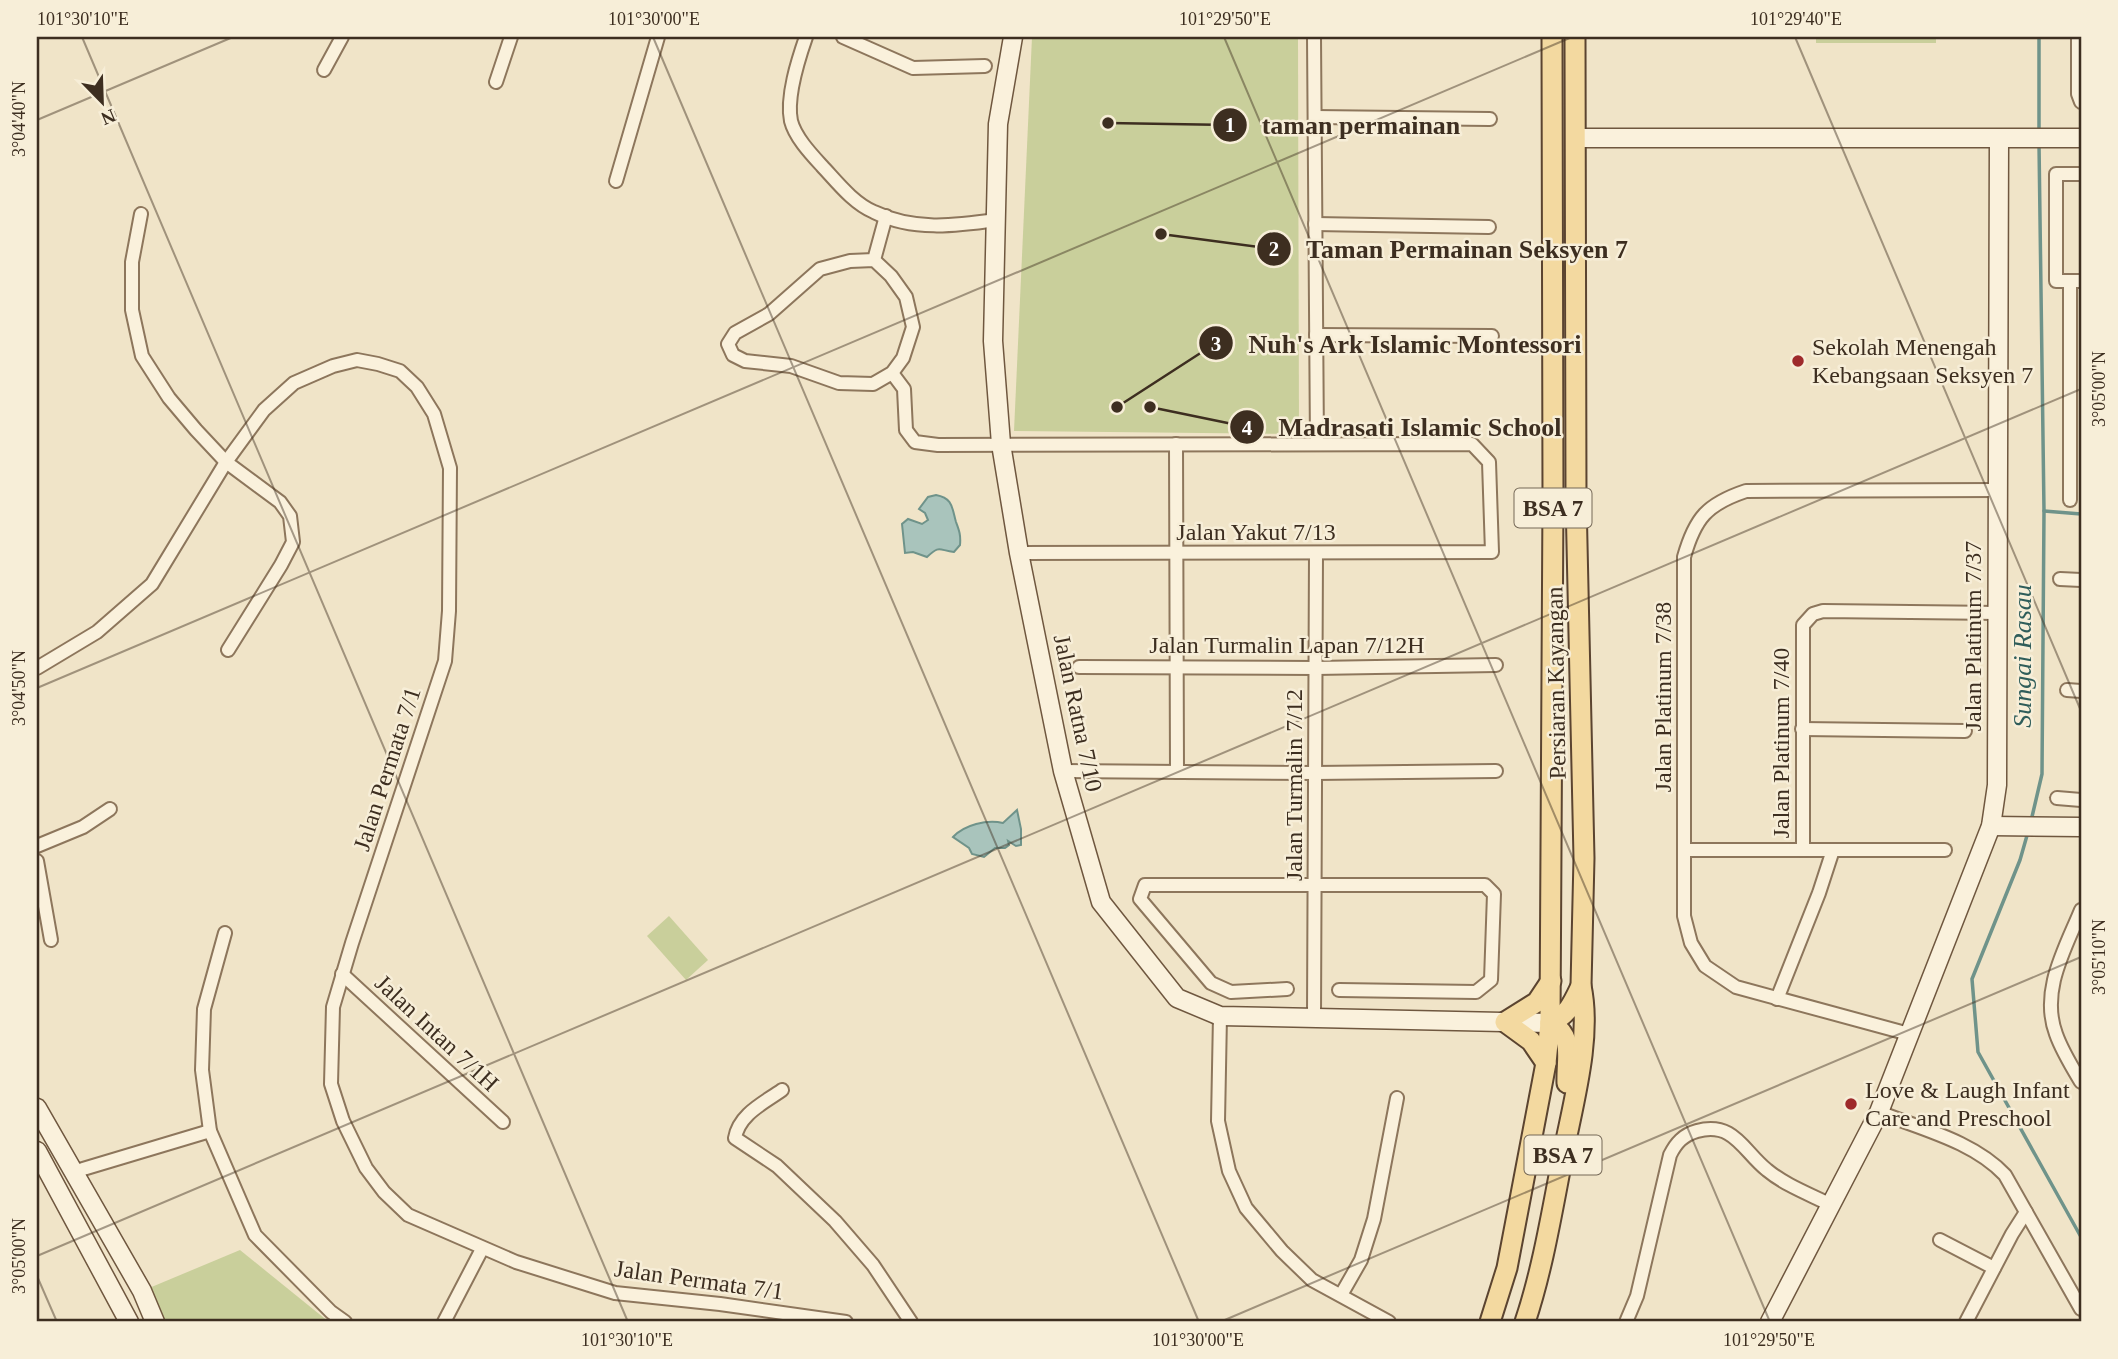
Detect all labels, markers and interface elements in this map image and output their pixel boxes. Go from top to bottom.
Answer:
text: 101°30'10"E [37,9,129,29]
text: 101°30'00"E [608,9,700,29]
text: 101°29'50"E [1179,9,1271,29]
text: 101°29'40"E [1750,9,1842,29]
north arrow [66,66,136,136]
text: 3°04'40"N [9,81,29,157]
callout: taman permainan [1212,101,1474,148]
text: N [98,105,119,130]
text: taman permainan [1262,111,1461,140]
text: 1 [1225,113,1235,137]
callout: Taman Permainan Seksyen 7 [1257,225,1642,272]
text: Taman Permainan Seksyen 7 [1306,235,1628,264]
text: 2 [1269,237,1279,261]
callout: Nuh's Ark Islamic Montessori [1199,320,1596,367]
text: Nuh's Ark Islamic Montessori [1249,330,1581,359]
text: 3 [1211,332,1221,356]
place label: Sekolah Menengah Kebangsaan Seksyen 7 [1812,334,2033,388]
text: 3°05'00"N [2089,351,2109,427]
marker: Sekolah Menengah Kebangsaan Seksyen 7 [1790,353,1806,369]
callout: Madrasati Islamic School [1229,404,1575,451]
text: Madrasati Islamic School [1278,413,1562,442]
text: 4 [1242,416,1253,440]
road number: BSA 7 [1514,488,1592,528]
street label: Jalan Yakut 7/13 [1176,519,1336,545]
street label: Jalan Platinum 7/37 [1960,541,1986,731]
water label: Sungai Rasau [2008,584,2037,728]
street label: Persiaran Kayangan [1541,586,1571,780]
street label: Jalan Platinum 7/38 [1650,602,1676,792]
street label: Jalan Ratna 7/10 [1049,632,1107,794]
street label: Jalan Turmalin Lapan 7/12H [1149,632,1425,658]
street label: Jalan Platinum 7/40 [1768,648,1794,838]
text: 3°04'50"N [9,650,29,726]
street label: Jalan Permata 7/1 [348,684,426,854]
street label: Jalan Turmalin 7/12 [1281,689,1307,881]
text: 3°05'10"N [2089,919,2109,995]
street label: Jalan Intan 7/1H [370,969,504,1097]
place label: Love & Laugh Infant Care and Preschool [1865,1077,2070,1131]
marker: Love & Laugh Infant Care and Preschool [1843,1096,1859,1112]
road number: BSA 7 [1524,1136,1602,1174]
text: 3°05'00"N [9,1218,29,1294]
street label: Jalan Permata 7/1 [613,1255,785,1305]
text: 101°30'10"E [581,1330,673,1350]
text: 101°30'00"E [1152,1330,1244,1350]
text: 101°29'50"E [1723,1330,1815,1350]

